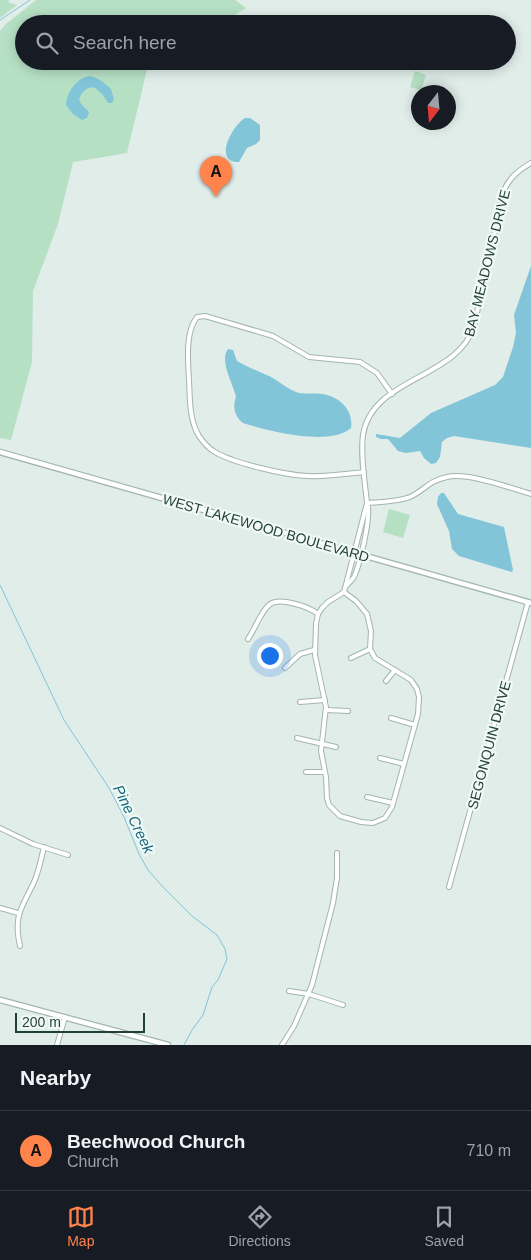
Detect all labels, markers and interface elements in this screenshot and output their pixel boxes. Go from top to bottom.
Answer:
search box [15,15,516,70]
icon: search [33,29,61,57]
text: Search here [73,32,177,53]
north arrow [411,85,456,130]
pin: A [200,156,232,197]
street label: BAY MEADOWS DRIVE [461,188,513,338]
street label: WEST LAKEWOOD BOULEVARD [161,491,371,565]
your location [257,643,283,669]
street label: SEGONQUIN DRIVE [464,679,514,811]
water label: Pine Creek [110,782,159,857]
scale bar [15,1010,145,1033]
text: 200 m [22,1014,61,1030]
text: Nearby [20,1066,91,1089]
text: Beechwood Church [67,1131,245,1152]
text: A [30,1142,42,1159]
text: 710 m [467,1142,511,1159]
text: Church [67,1153,119,1170]
tab: Map [67,1203,95,1249]
tab: Directions [229,1203,291,1249]
tab: Saved [424,1203,464,1249]

